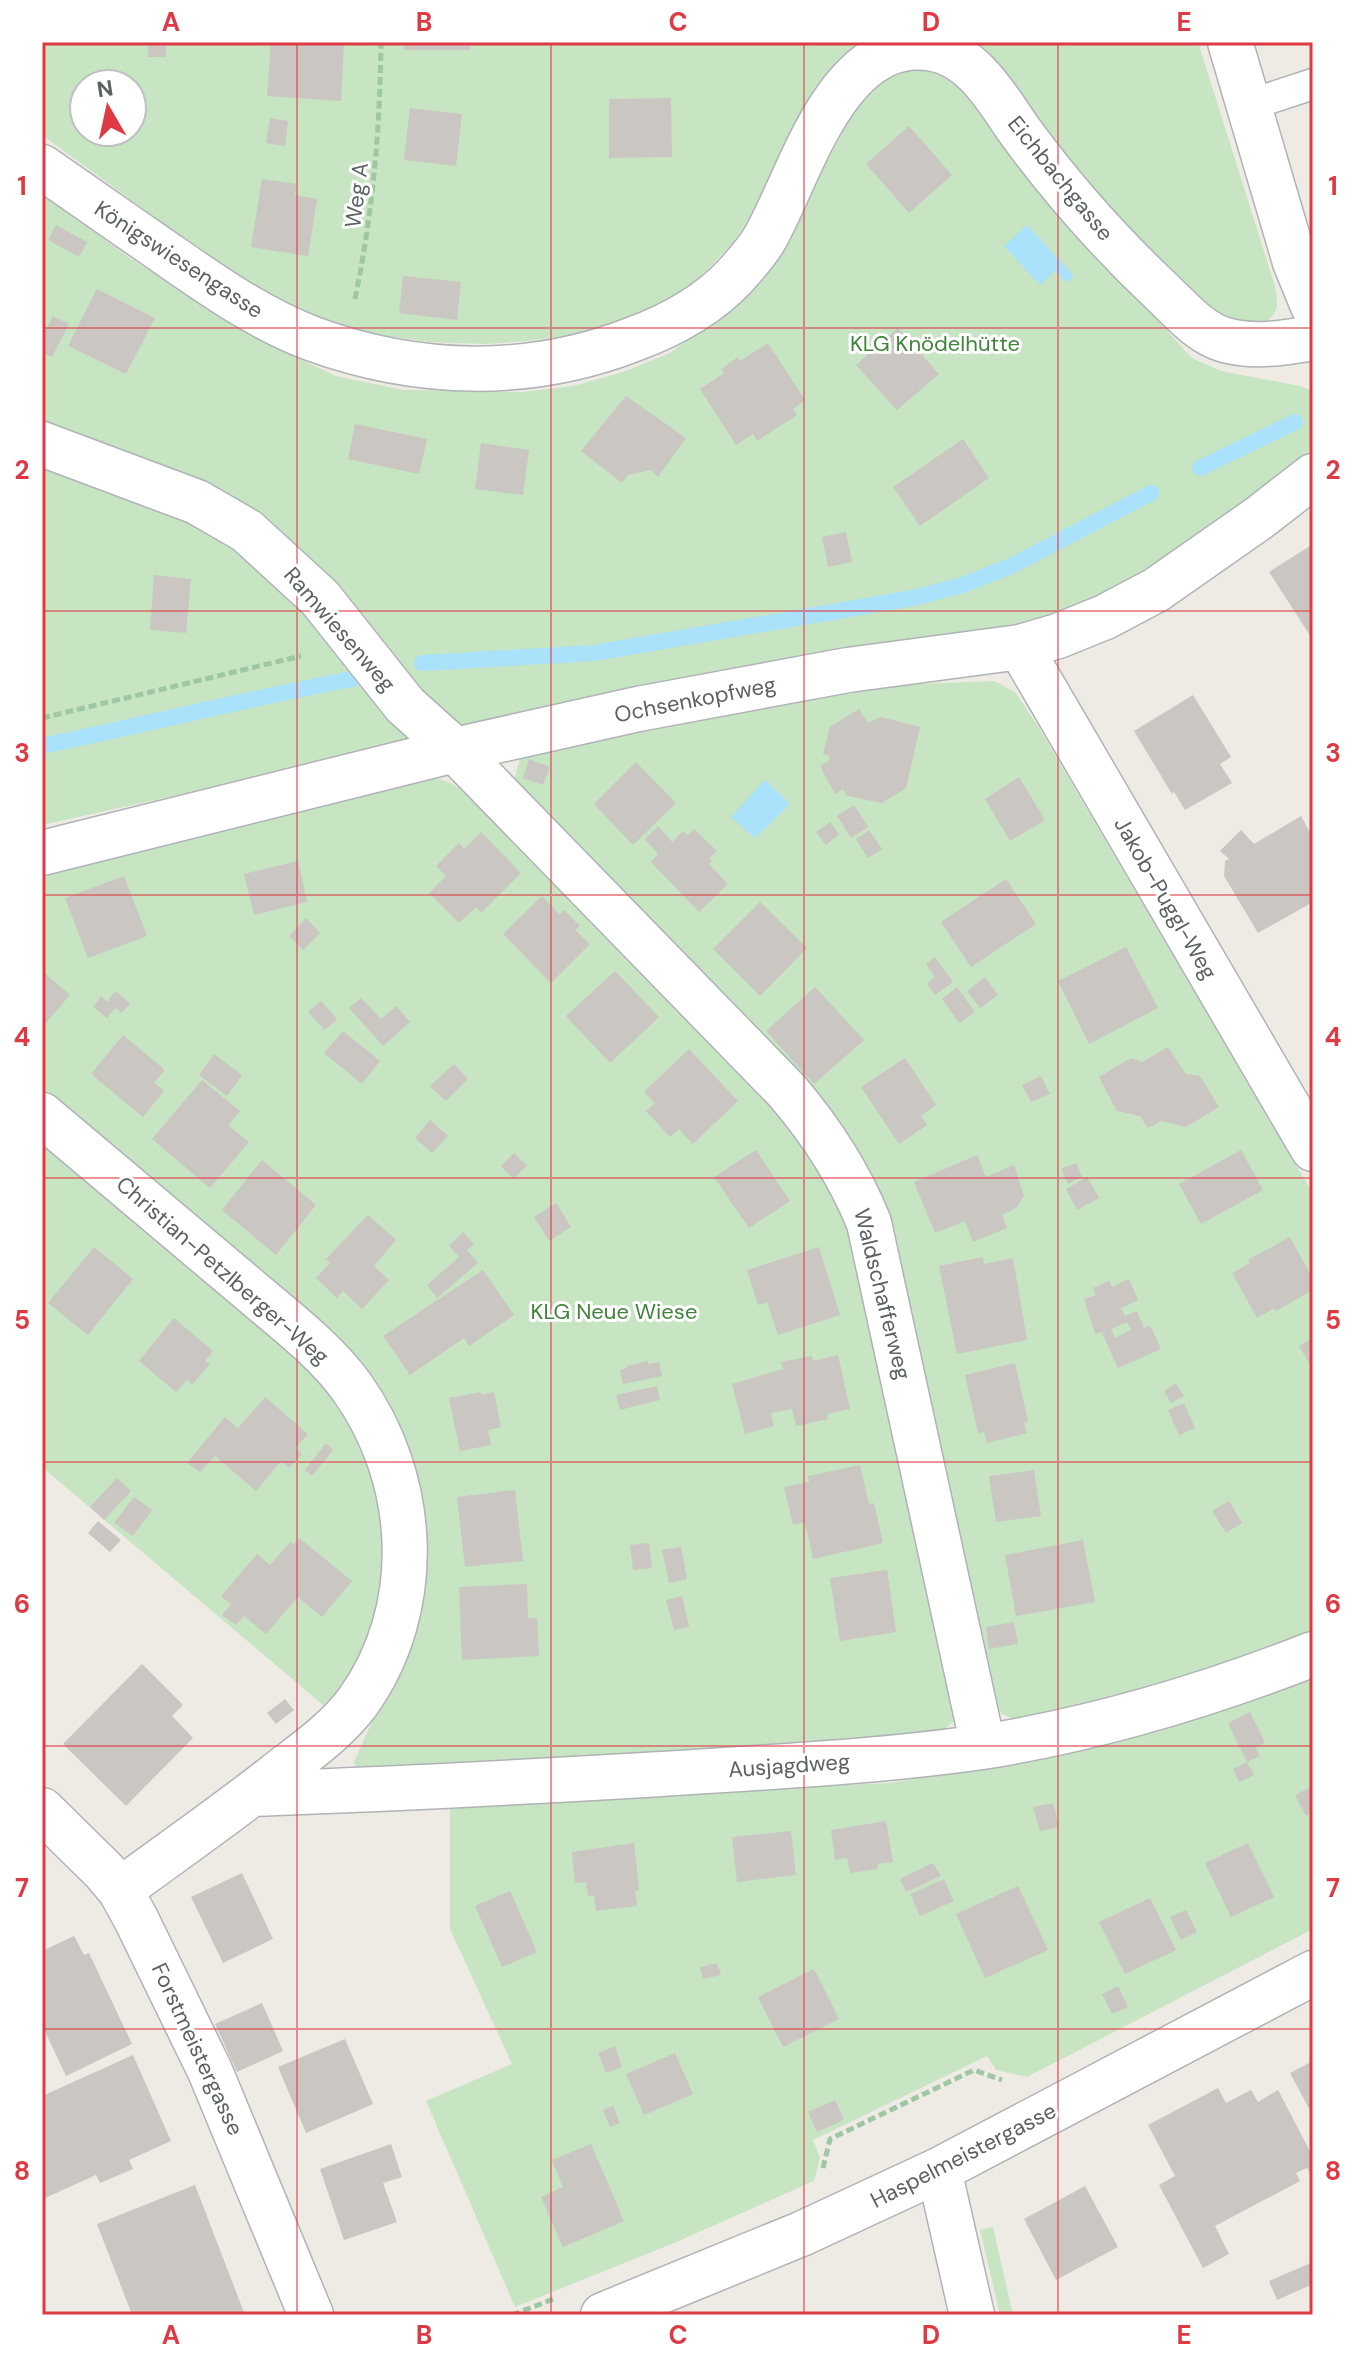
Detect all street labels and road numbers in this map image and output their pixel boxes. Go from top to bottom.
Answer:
street label: Eichbachgasse [1001,110,1120,247]
street label: Weg A [338,161,375,229]
street label: Königswiesengasse [89,194,269,325]
street label: Ramwiesenweg [277,561,402,698]
street label: Ochsenkopfweg [612,670,778,729]
street label: Jakob-Puggl-Weg [1107,812,1224,985]
street label: Christian-Petzlberger-Weg [110,1170,335,1371]
street label: Waldschafferweg [847,1206,918,1383]
street label: Ausjagdweg [727,1747,851,1784]
street label: Forstmeistergasse [145,1958,250,2140]
street label: Haspelmeistergasse [865,2096,1061,2215]

